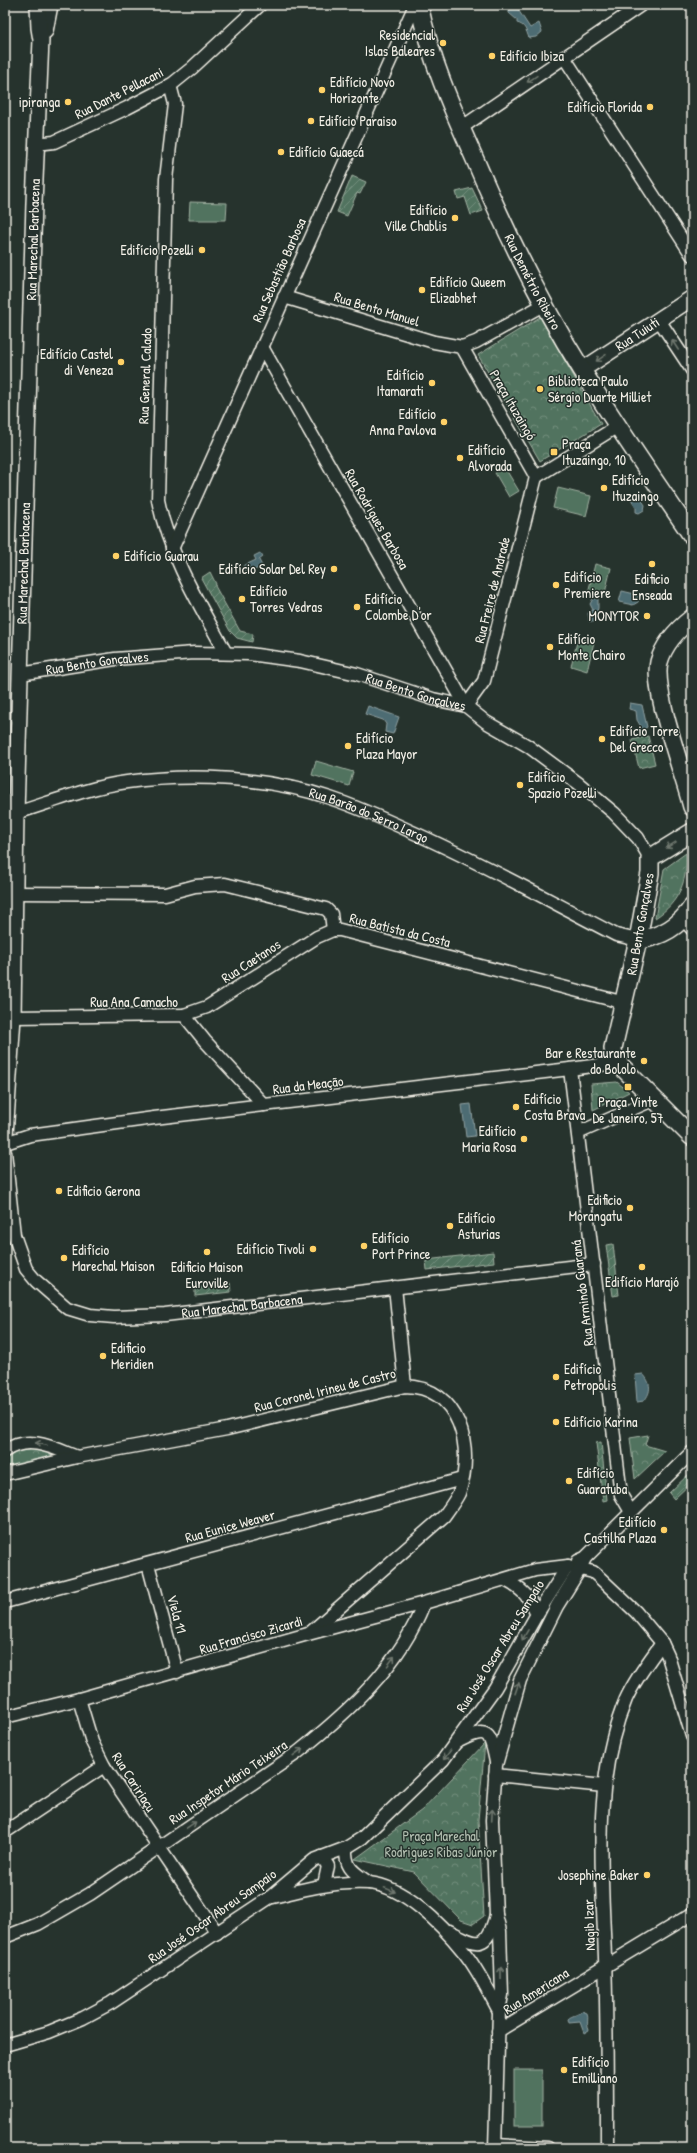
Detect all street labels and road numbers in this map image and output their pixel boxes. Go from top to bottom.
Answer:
street label: Rua Dante Pellacani [71,62,166,123]
street label: Rua Marechal Barbacena [21,178,44,301]
street label: Rua Sebastião Barbosa [247,214,310,325]
street label: Rua Demétrio Ribeiro [501,231,566,333]
street label: Rua Bento Manuel [332,287,422,331]
street label: Rua Tuiuti [611,312,663,355]
street label: Rua General Calado [133,327,156,424]
street label: Praça Ituzaingó [485,366,541,444]
street label: Rua Rodrigues Barbosa [340,465,414,573]
street label: Rua Marechal Barbacena [12,502,34,624]
street label: Rua Freire de Andrade [469,534,514,645]
street label: Rua Bento Gonçalves [44,646,149,679]
street label: Rua Bento Gonçalves [364,668,468,715]
street label: Rua Barão do Serro Largo [307,782,432,847]
street label: Rua Bento Gonçalves [621,871,658,976]
street label: Rua Batista da Costa [348,908,453,951]
street label: Rua Caetanos [217,934,284,987]
street label: Rua Ana Camacho [90,992,178,1011]
street label: Rua da Meação [272,1071,345,1098]
street label: Rua Armindo Guaraná [566,1238,597,1347]
street label: Rua Marechal Barbacena [181,1289,304,1322]
street label: Rua Coronel Irineu de Castro [252,1363,398,1416]
street label: Rua Eunice Weaver [183,1504,278,1547]
street label: Rua José Oscar Abreu Sampaio [451,1576,549,1716]
street label: Viela 11 [163,1592,192,1635]
street label: Rua Francisco Zicardi [197,1611,305,1658]
street label: Rua Inspetor Mário Teixeira [165,1735,291,1829]
street label: Rua Caririaçu [108,1748,161,1815]
street label: Rua José Oscar Abreu Sampaio [144,1864,280,1968]
street label: Nagib Izar [578,1898,600,1951]
street label: Rua Americana [499,1963,573,2018]

